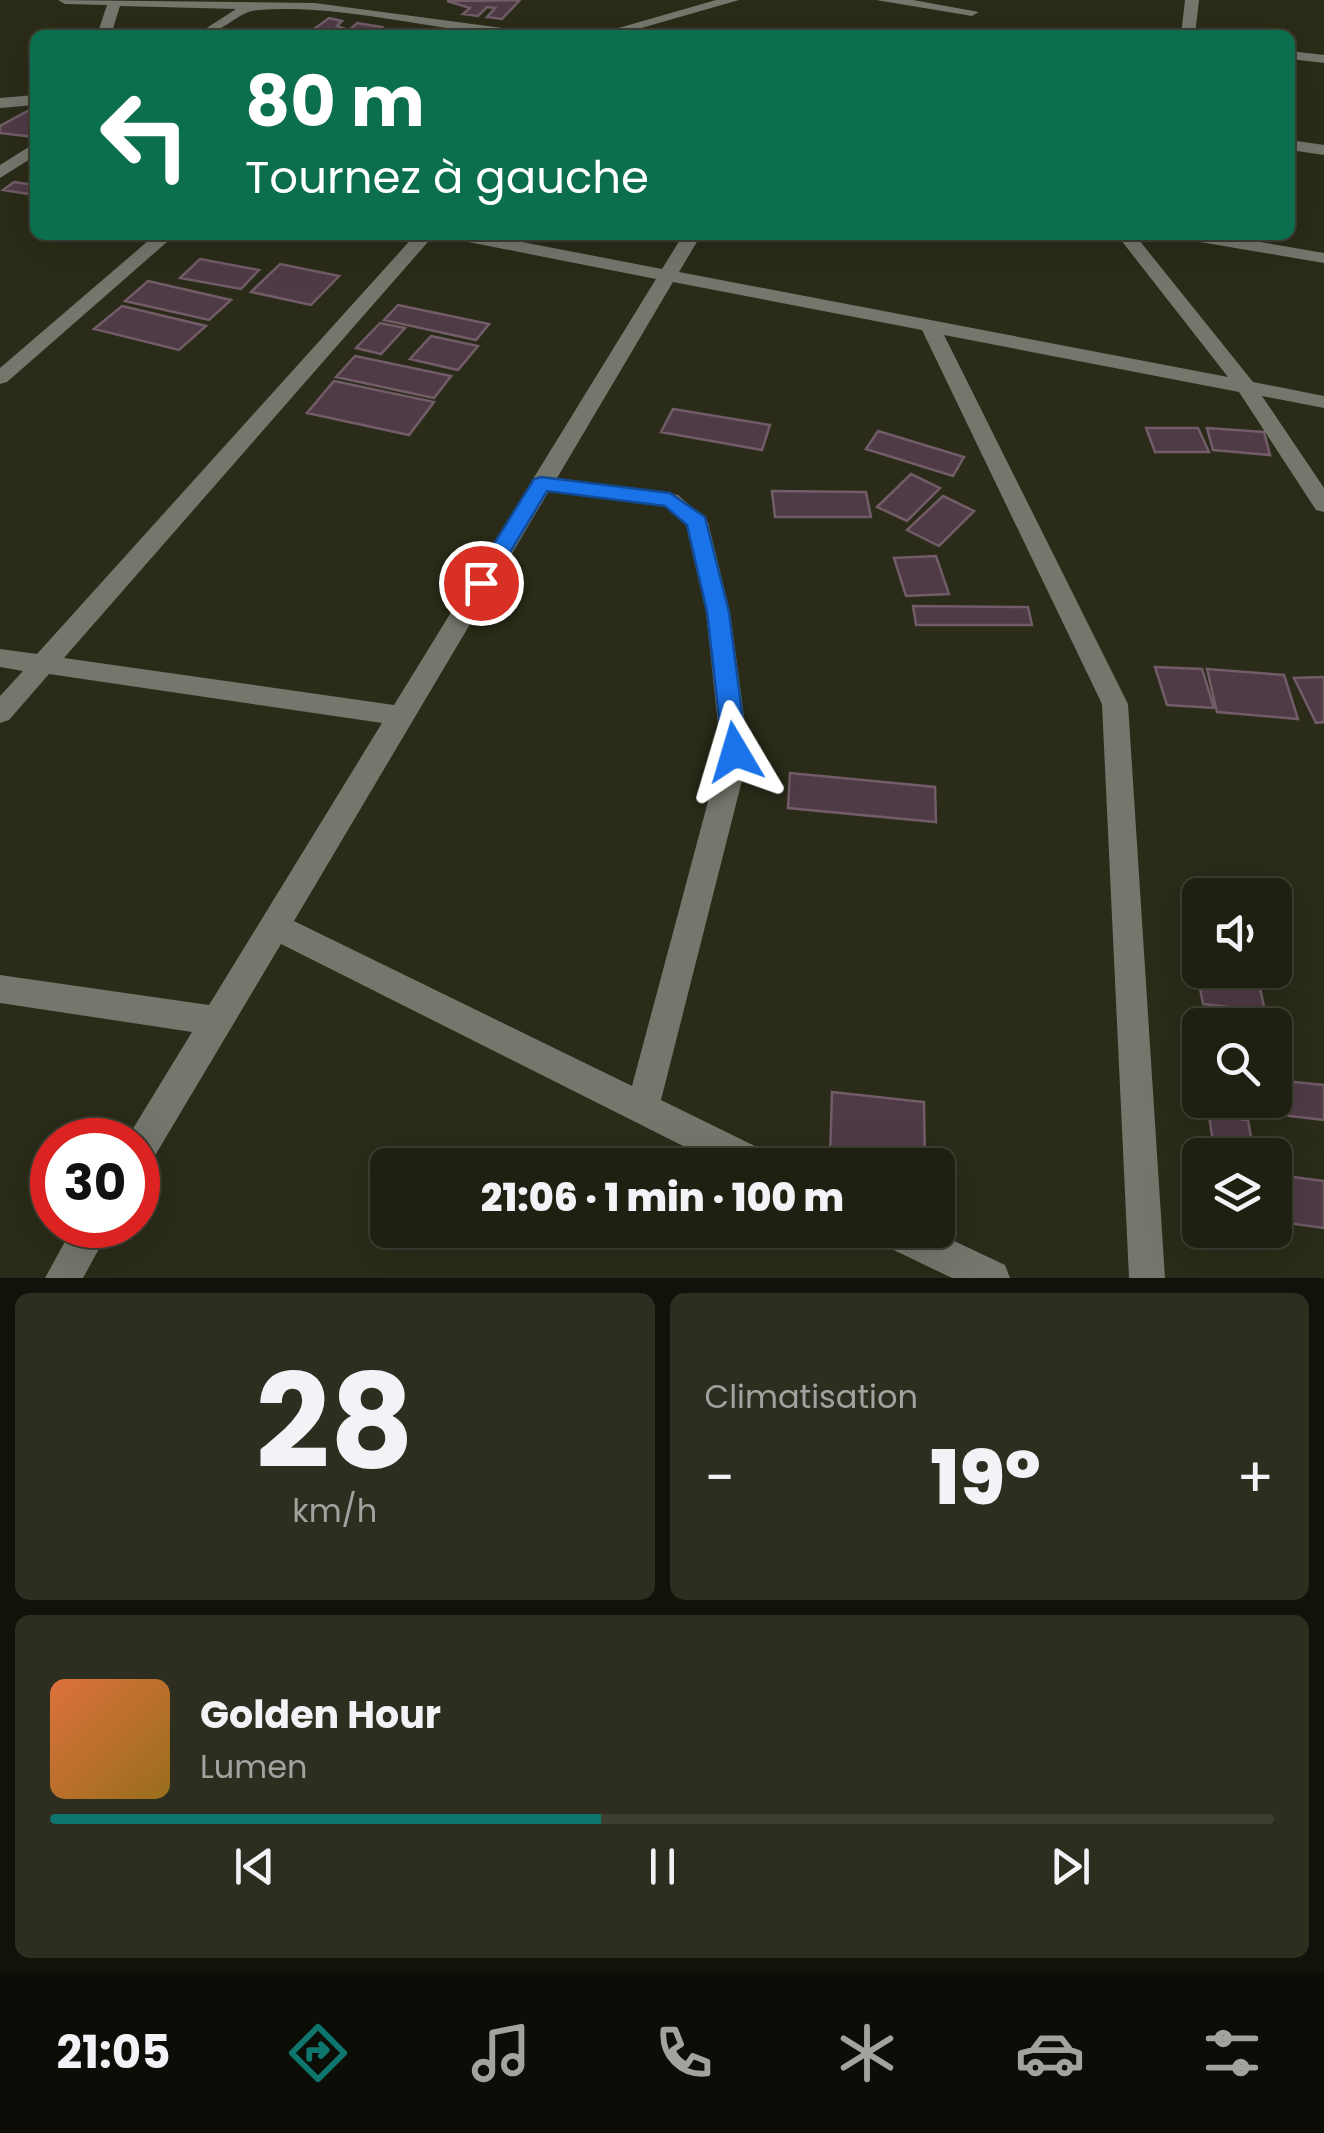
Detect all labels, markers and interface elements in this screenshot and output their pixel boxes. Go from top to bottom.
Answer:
text: 80 m [245,52,425,151]
icon: left [80,70,210,200]
text: Tournez à gauche [245,146,649,209]
pin [439,541,524,626]
icon: arrive [454,556,509,611]
position arrow [683,700,787,804]
map controls [1182,878,1292,1248]
button: sound [1182,878,1292,988]
button: search [1182,1008,1292,1118]
speed limit sign: 30 [30,1118,160,1248]
button: layers [1182,1138,1292,1248]
text: 21:06 · 1 min · 100 m [481,1171,844,1224]
text: 28 [256,1330,414,1513]
text: Climatisation [705,1374,918,1419]
text: 19° [930,1425,1041,1530]
text: − [705,1439,735,1516]
text: + [1236,1439,1274,1516]
text: km/h [292,1488,377,1533]
text: Golden Hour [200,1688,441,1741]
text: Lumen [200,1744,308,1789]
icon: previous [227,1839,282,1894]
icon: pause [635,1839,690,1894]
icon: next [1043,1839,1098,1894]
icon: directions [283,2018,353,2088]
icon: music [466,2018,536,2088]
icon: phone [649,2018,719,2088]
icon: climate [832,2018,902,2088]
icon: car [1015,2018,1085,2088]
icon: filters [1197,2018,1267,2088]
text: 21:05 [56,2021,170,2084]

